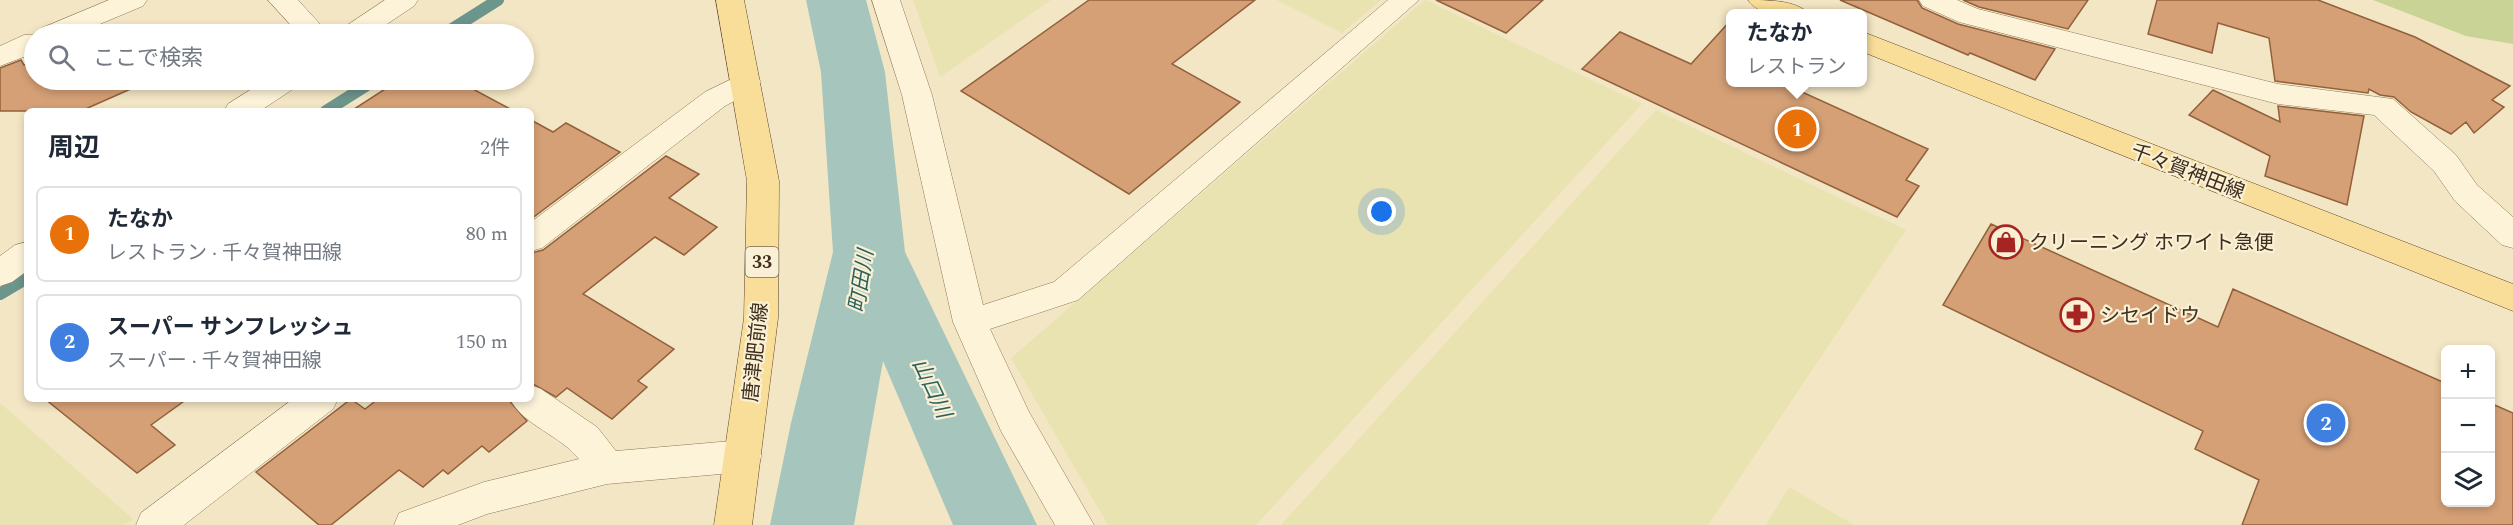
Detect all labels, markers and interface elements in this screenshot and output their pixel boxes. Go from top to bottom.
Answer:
popup [1726,9,1867,87]
text: たなか [1747,17,1813,50]
search box [24,24,534,90]
icon: search [45,41,78,74]
text: ここで検索 [93,42,203,75]
text: レストラン [1747,52,1847,82]
pin: 1 [1778,106,1816,152]
text: 周辺 [48,128,100,168]
text: 2件 [480,133,510,163]
street label: 千々賀神田線 [2126,136,2249,207]
your location [1367,197,1396,226]
text: たなか [107,203,173,236]
text: 1 [64,219,75,249]
text: 80 m [466,219,508,249]
shop icon: クリーニング ホワイト急便 [1988,224,2024,260]
place label: クリーニング ホワイト急便 [2029,228,2274,258]
text: レストラン · 千々賀神田線 [107,238,342,268]
water label: 町田川 [841,246,883,315]
road number: 33 [746,247,778,277]
pharmacy icon: シセイドウ [2059,297,2095,333]
street label: 唐津肥前線 [736,301,776,403]
place label: シセイドウ [2100,301,2200,331]
text: スーパー サンフレッシュ [107,311,354,344]
text: 2 [64,327,75,357]
text: 150 m [456,327,508,357]
map controls [2441,345,2495,507]
button: + [2441,345,2495,399]
text: スーパー · 千々賀神田線 [107,346,322,376]
water label: 山口川 [903,353,960,426]
button: − [2441,399,2495,453]
pin: 2 [2306,400,2346,446]
button: layers [2441,453,2495,507]

